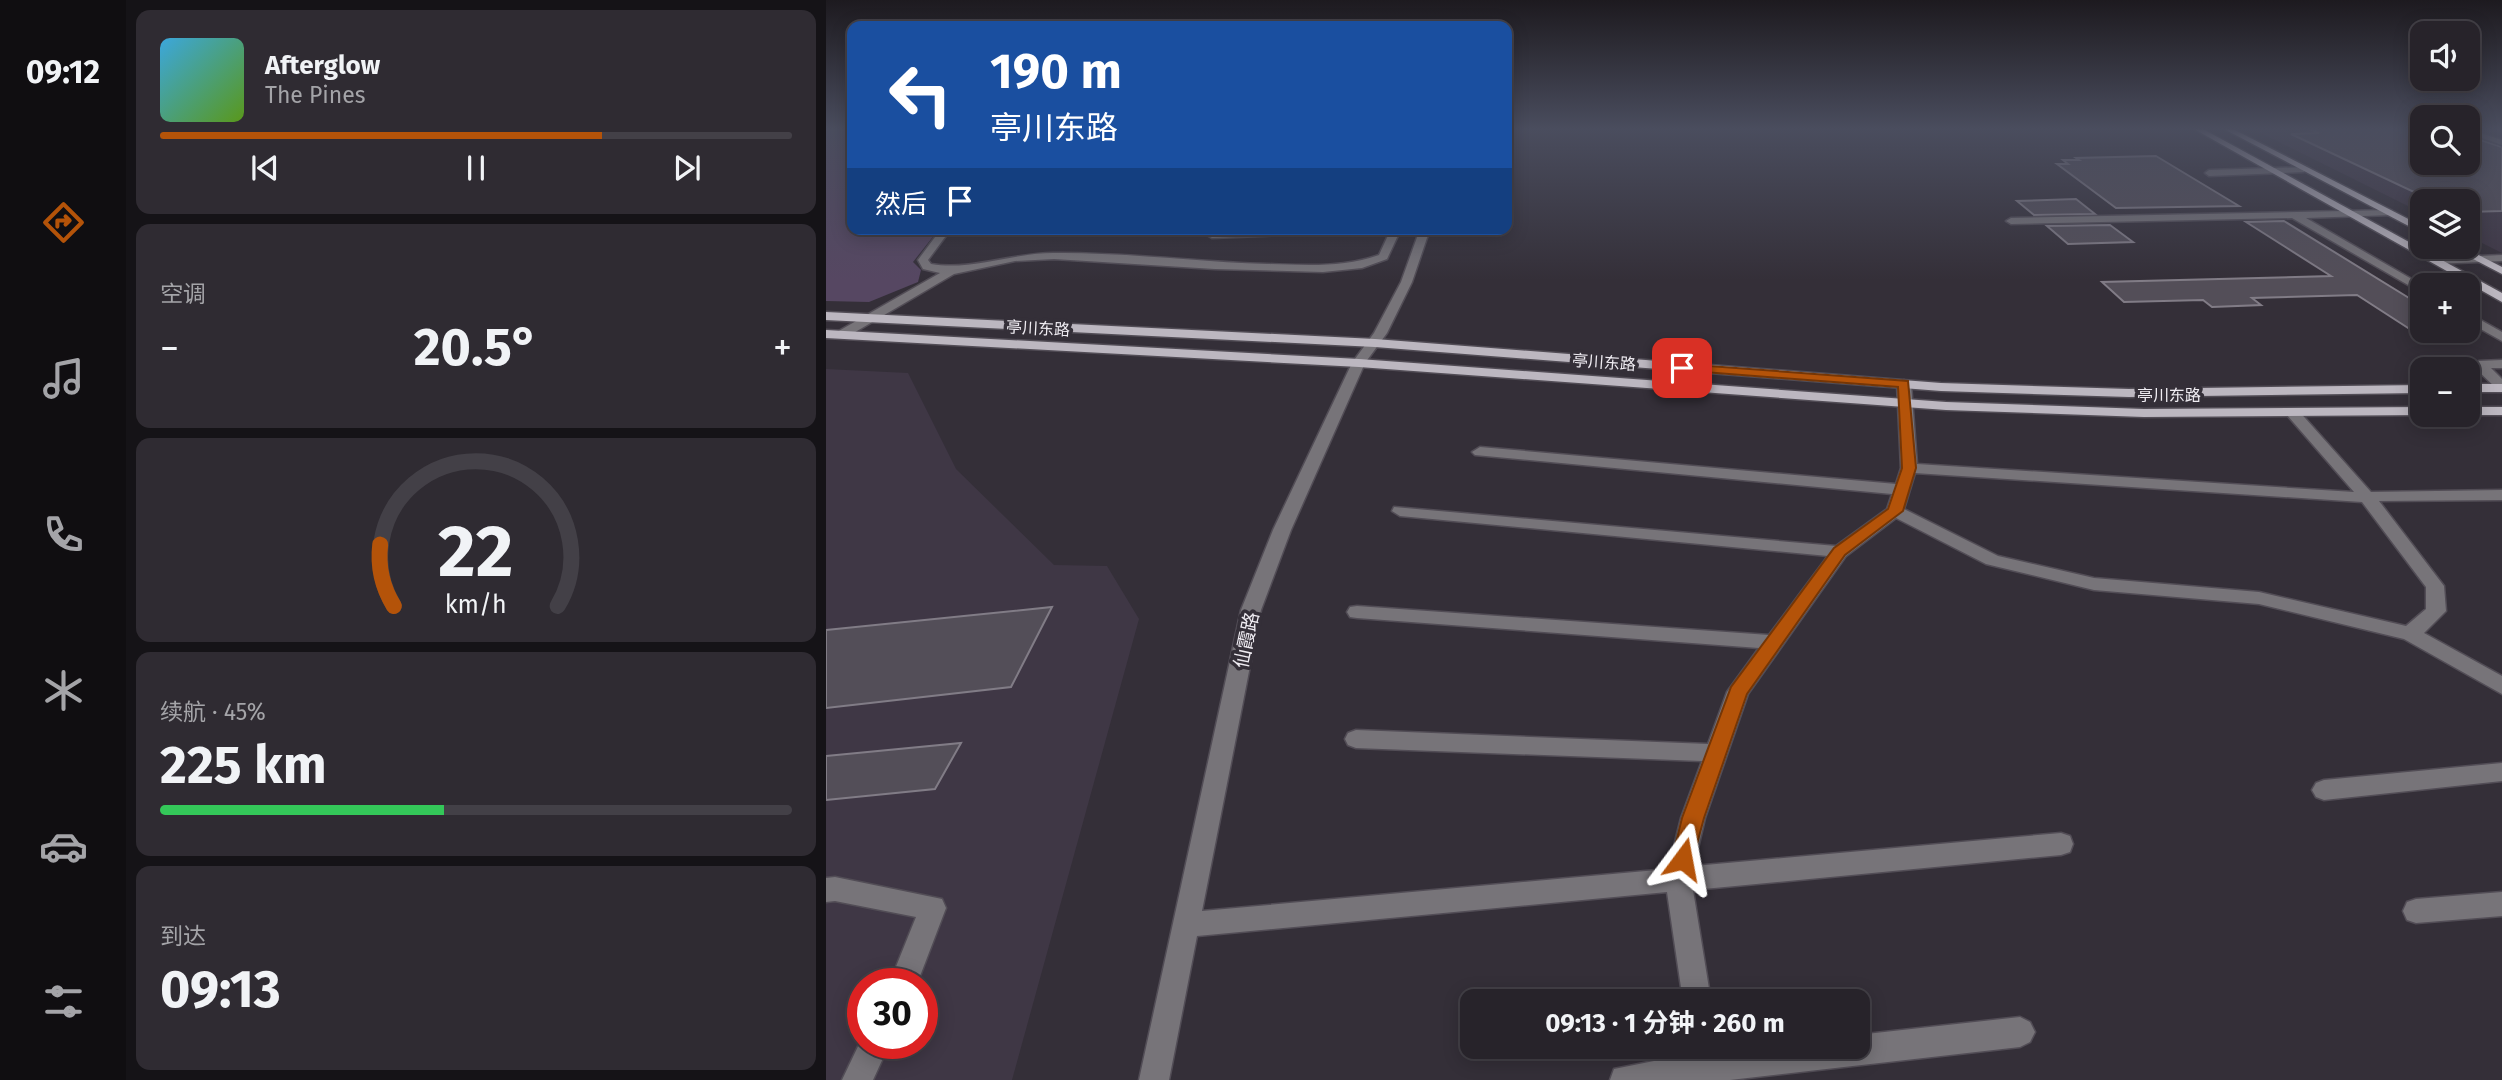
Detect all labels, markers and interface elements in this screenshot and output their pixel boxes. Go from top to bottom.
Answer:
map controls [2410,21,2480,427]
button: sound [2410,21,2480,91]
text: 190 m [990,42,1122,101]
icon: left [875,49,966,140]
text: Afterglow [265,50,380,81]
text: 09:12 [26,53,100,91]
text: The Pines [265,81,366,109]
button: search [2410,105,2480,175]
text: 亭川东路 [990,109,1118,147]
icon: previous [246,149,284,187]
icon: pause [457,149,495,187]
icon: next [668,149,706,187]
icon: arrive [941,182,979,220]
text: 然后 [875,189,927,220]
button: layers [2410,189,2480,259]
icon: directions [39,198,88,247]
button: + [2410,273,2480,343]
text: 空调 [160,280,206,308]
text: 20.5° [414,316,538,379]
street label: 亭川东路 [1006,317,1070,340]
text: − [160,325,179,371]
text: + [773,325,792,371]
pin [1652,338,1712,398]
icon: arrive [1663,349,1701,387]
street label: 亭川东路 [1571,351,1637,374]
icon: music [39,354,88,403]
button: − [2410,357,2480,427]
street label: 亭川东路 [2137,386,2201,405]
text: 22 [438,508,514,595]
icon: phone [39,510,88,559]
text: km/h [445,590,507,620]
street label: 仙霞路 [1229,610,1264,670]
icon: climate [39,666,88,715]
text: 续航 · 45% [160,698,266,726]
text: 225 km [160,734,327,797]
icon: car [39,822,88,871]
position arrow [1646,822,1720,896]
text: 到达 [160,922,206,950]
text: 09:13 [160,958,281,1021]
speed limit sign: 30 [847,968,938,1059]
icon: filters [39,977,88,1026]
text: 09:13 · 1 分钟 · 260 m [1545,1008,1785,1039]

